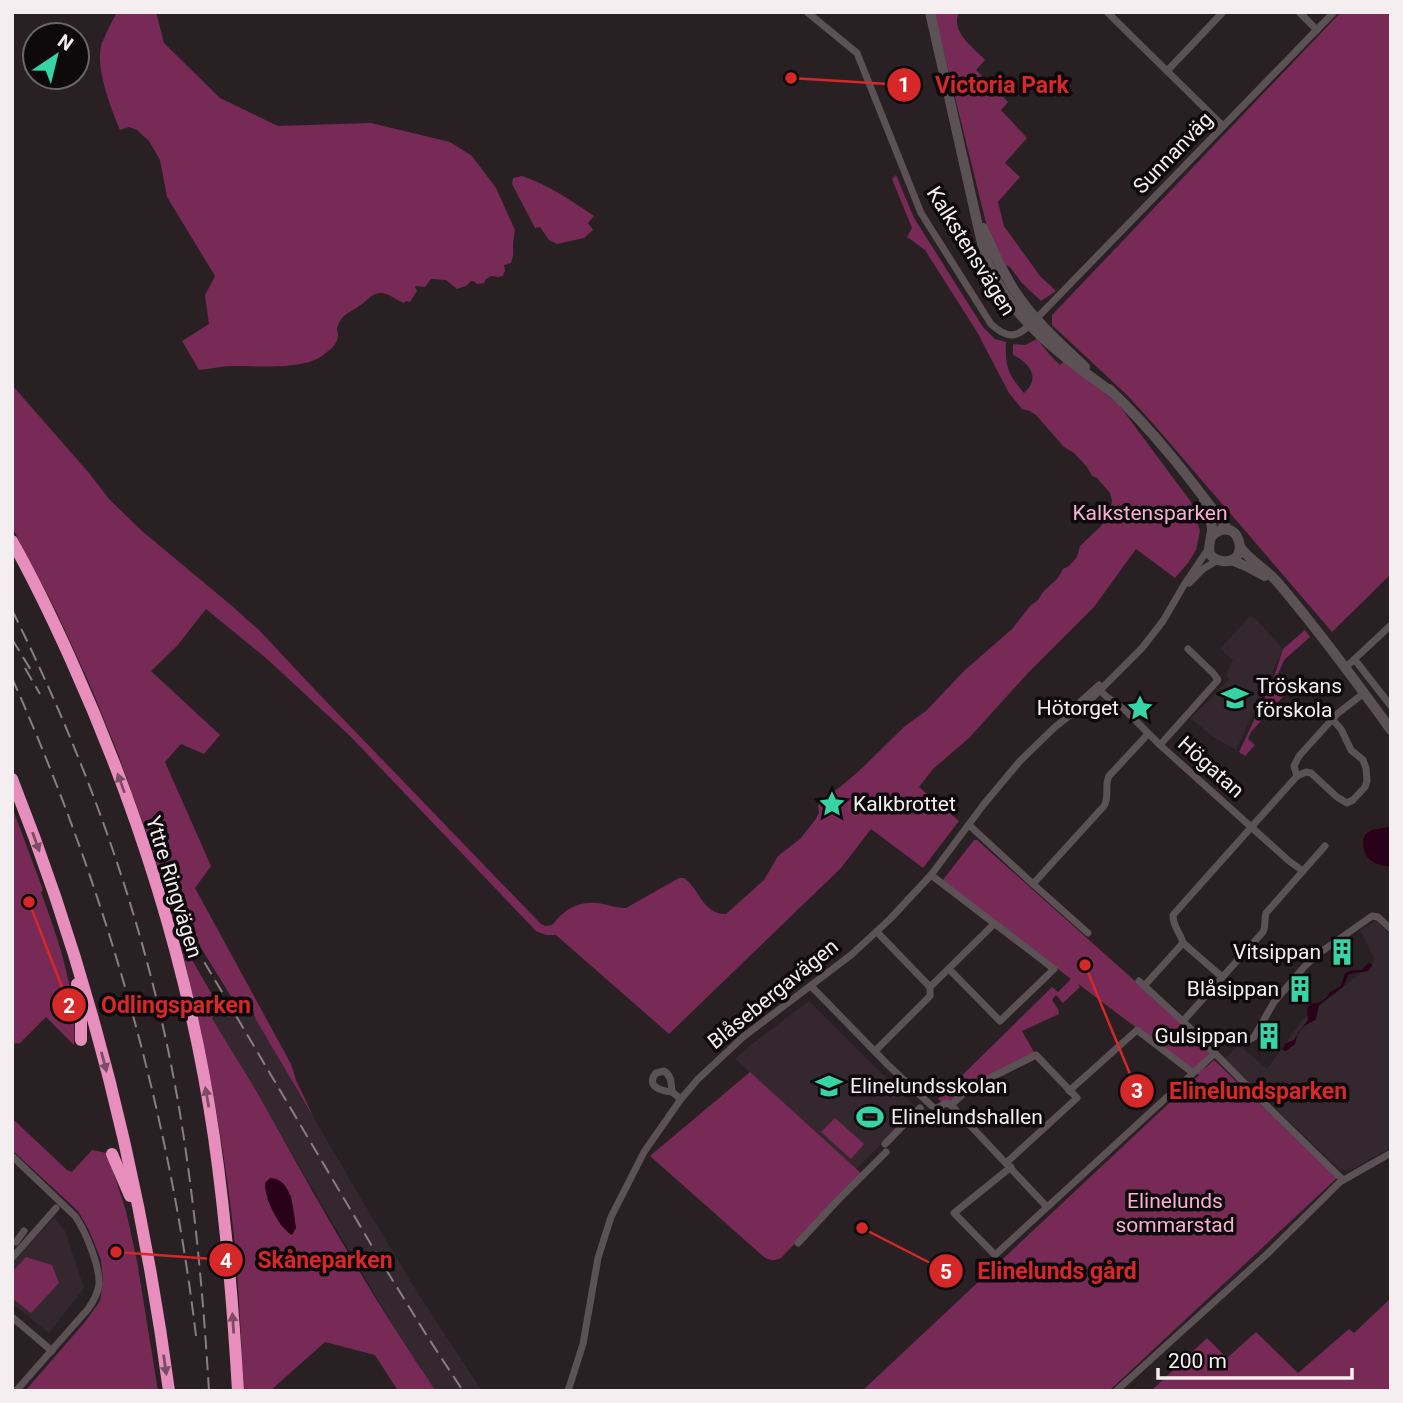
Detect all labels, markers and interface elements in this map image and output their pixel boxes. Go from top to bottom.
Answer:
north arrow [21,21,91,91]
text: N [53,29,78,56]
callout: Victoria Park [886,63,1083,107]
text: Victoria Park [935,72,1070,99]
text: 1 [898,73,910,97]
street label: Sunnanväg [1128,107,1218,199]
street label: Kalkstensvägen [922,182,1020,320]
park label: Kalkstensparken [1072,501,1228,525]
place label: Tröskans förskola [1256,674,1342,722]
school or university icon: Tröskans förskola [1220,683,1250,713]
place icon: Hötorget [1125,693,1155,723]
place label: Hötorget [1037,696,1119,720]
street label: Högatan [1173,731,1249,803]
one-way arrow [116,773,127,794]
place icon: Kalkbrottet [817,789,847,819]
place label: Kalkbrottet [853,792,956,816]
street label: Yttre Ringvägen [141,813,207,961]
one-way arrow [31,832,42,853]
street label: Blåsebergavägen [703,934,843,1054]
building icon: Vitsippan [1327,937,1357,967]
place label: Vitsippan [1233,940,1321,964]
building icon: Blåsippan [1285,974,1315,1004]
place label: Blåsippan [1187,977,1279,1001]
callout: Odlingsparken [52,983,265,1027]
text: Odlingsparken [101,992,251,1019]
text: 2 [63,994,75,1018]
building icon: Gulsippan [1254,1021,1284,1051]
place label: Gulsippan [1154,1024,1248,1048]
one-way arrow [99,1051,110,1073]
callout: Elinelundsparken [1120,1069,1361,1113]
school or university icon: Elinelundsskolan [814,1071,844,1101]
place label: Elinelundsskolan [850,1074,1007,1098]
text: Elinelundsparken [1169,1078,1347,1105]
text: 3 [1131,1079,1143,1103]
one-way arrow [201,1086,212,1108]
sports icon: Elinelundshallen [855,1102,885,1132]
place label: Elinelundshallen [891,1105,1043,1129]
park label: Elinelunds sommarstad [1115,1189,1235,1237]
callout: Skåneparken [209,1238,407,1282]
text: Skåneparken [257,1247,393,1274]
text: 4 [220,1249,232,1273]
callout: Elinelunds gård [929,1249,1151,1293]
text: Elinelunds gård [977,1258,1137,1285]
text: 5 [940,1260,952,1284]
one-way arrow [228,1311,239,1333]
scale bar [1158,1336,1352,1380]
text: 200 m [1168,1349,1227,1373]
one-way arrow [160,1354,171,1376]

